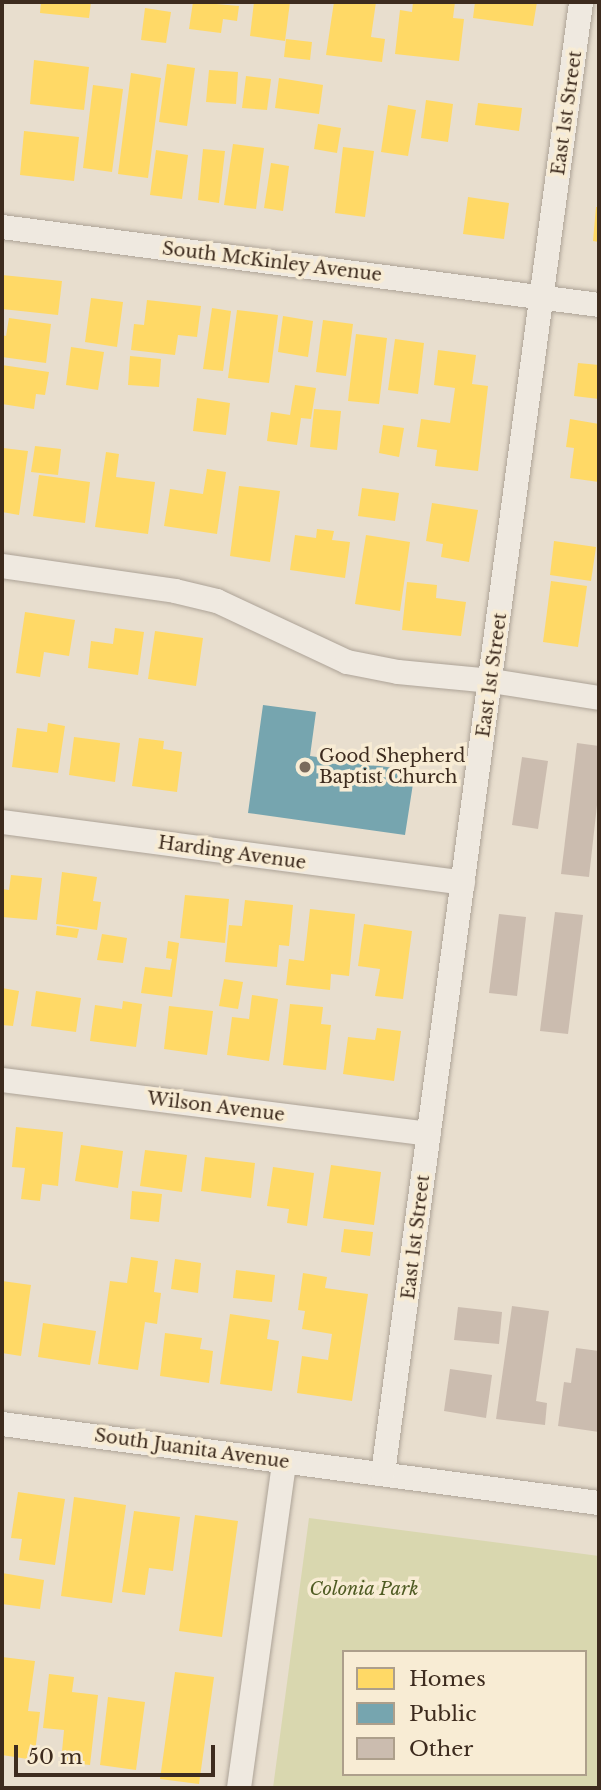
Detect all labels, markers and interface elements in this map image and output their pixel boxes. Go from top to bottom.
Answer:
street label: East 1st Street [548,49,586,177]
street label: South McKinley Avenue [160,238,384,286]
street label: East 1st Street [473,611,511,739]
place label: Good Shepherd Baptist Church [319,746,465,788]
marker: Good Shepherd Baptist Church [297,759,313,775]
street label: Harding Avenue [156,832,308,874]
street label: Wilson Avenue [146,1088,286,1126]
street label: East 1st Street [398,1173,434,1301]
street label: South Juanita Avenue [93,1425,291,1473]
park label: Colonia Park [309,1578,419,1600]
legend [342,1650,587,1776]
text: Homes [409,1666,486,1692]
text: Public [409,1701,476,1727]
scale bar [18,1730,219,1774]
text: Other [409,1736,473,1762]
text: 50 m [27,1744,82,1770]

